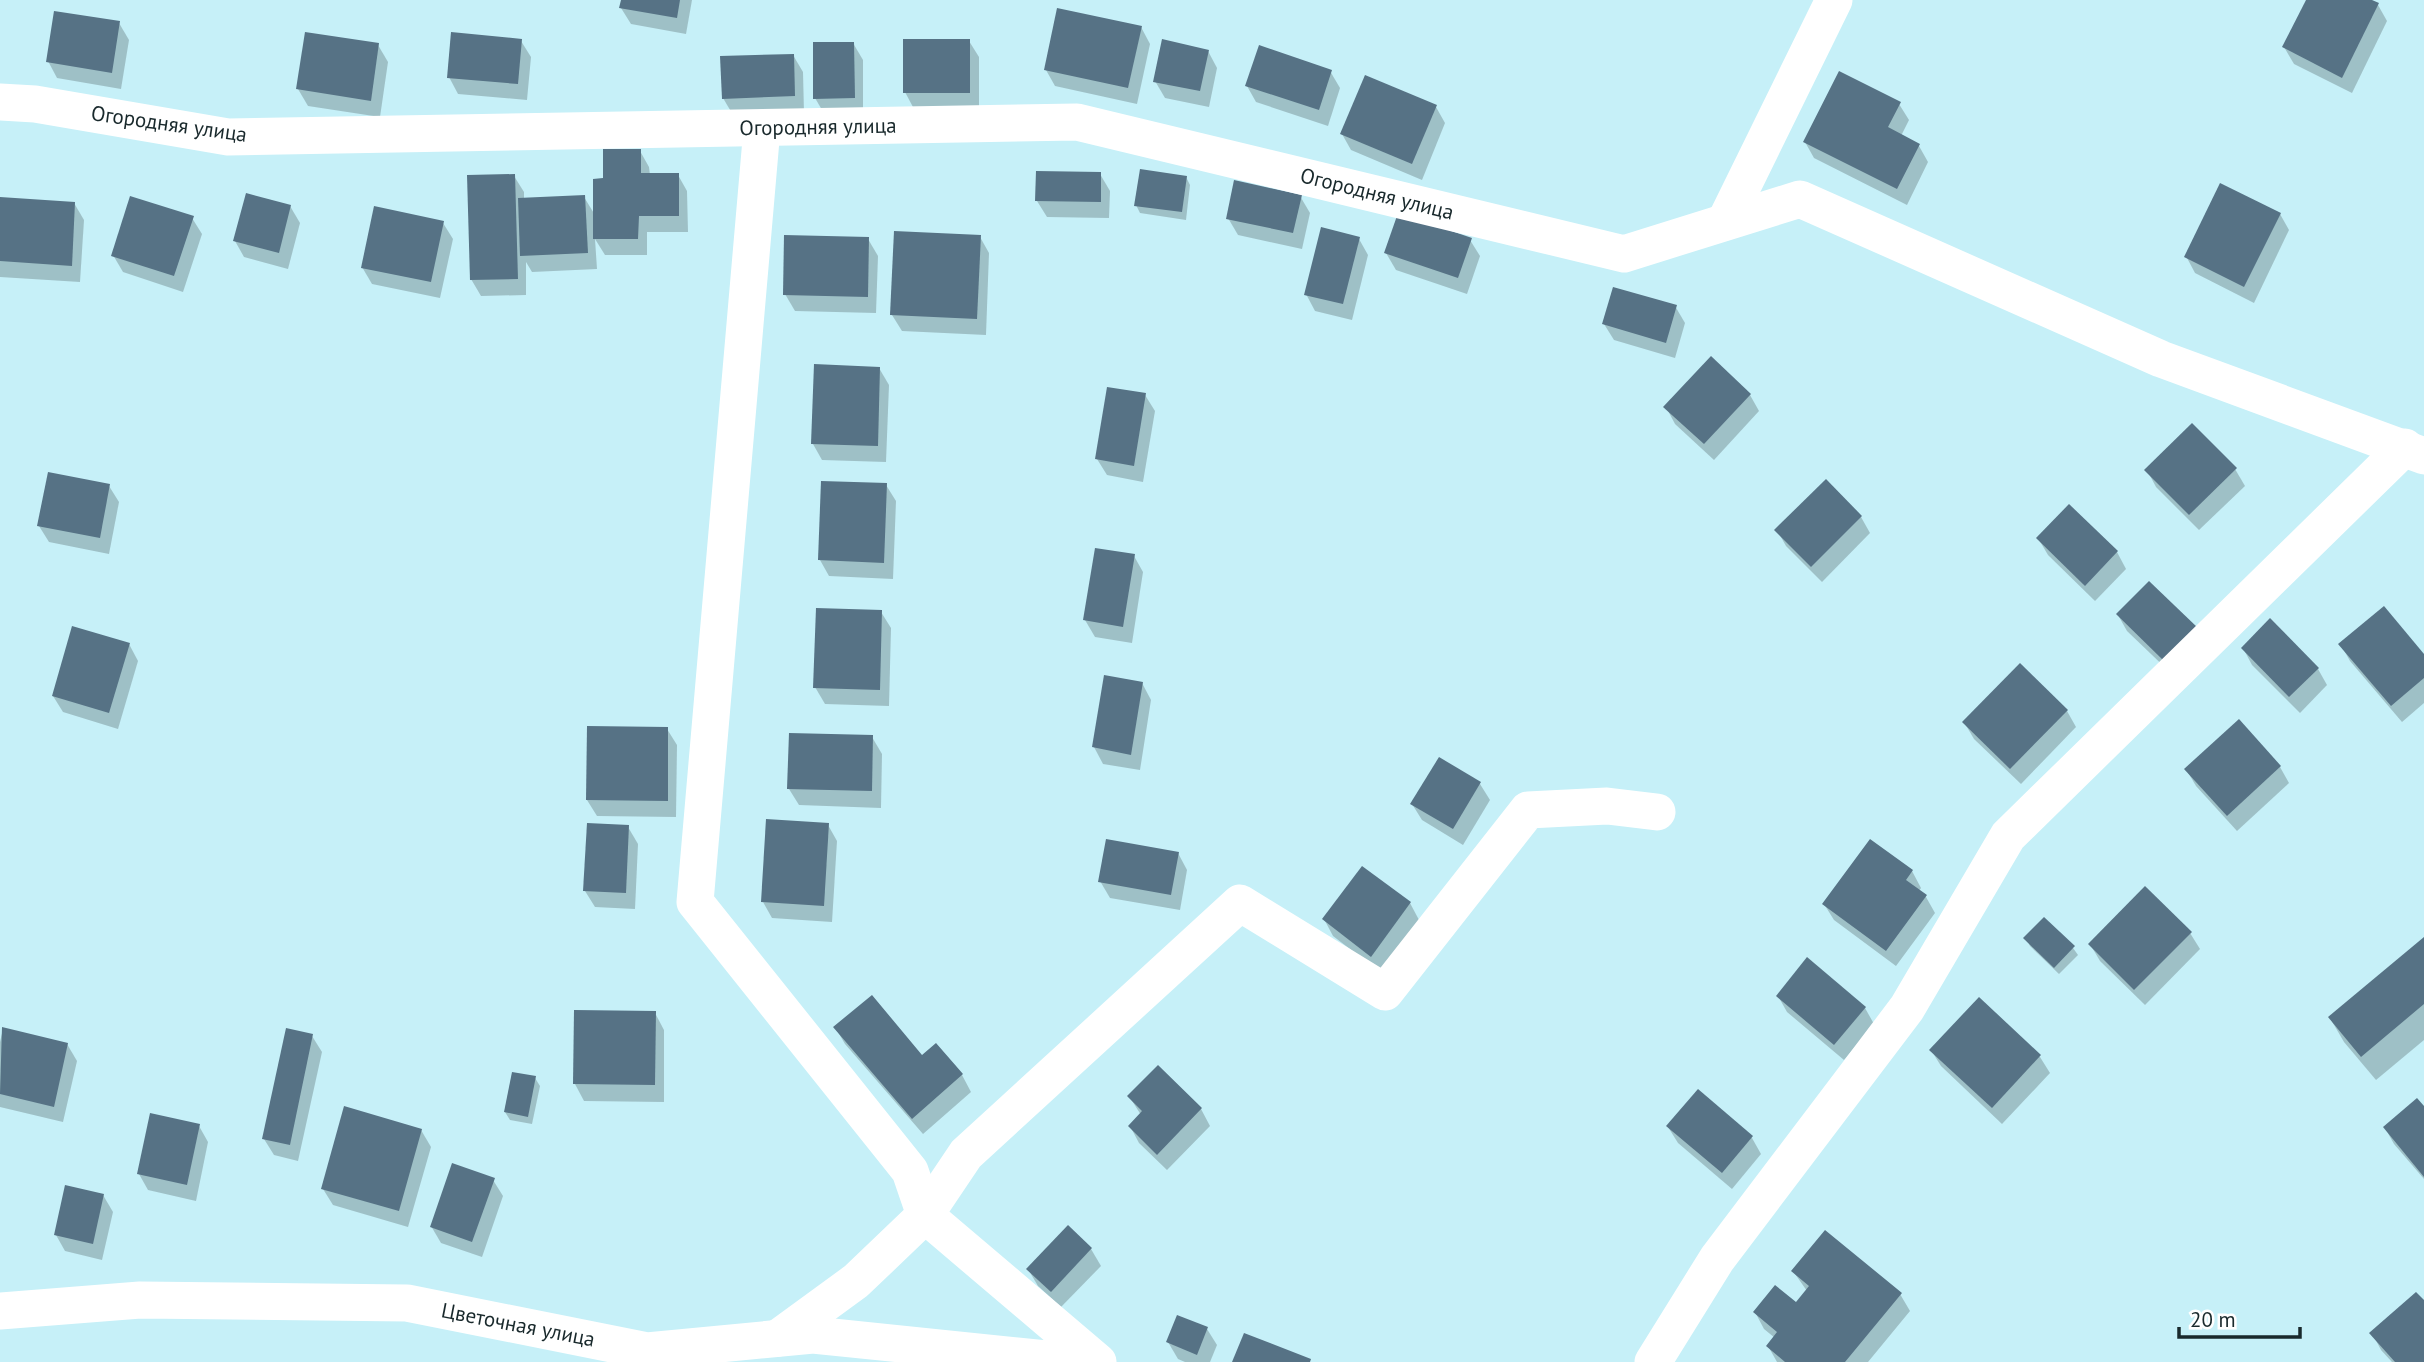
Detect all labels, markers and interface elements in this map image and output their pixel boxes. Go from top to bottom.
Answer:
street label: Огородняя улица [89,99,249,148]
street label: Огородняя улица [739,112,897,141]
street label: Огородняя улица [1298,161,1457,226]
street label: Цветочная улица [439,1296,597,1353]
scale bar [2179,1296,2300,1340]
text: 20 m [2190,1306,2236,1333]

